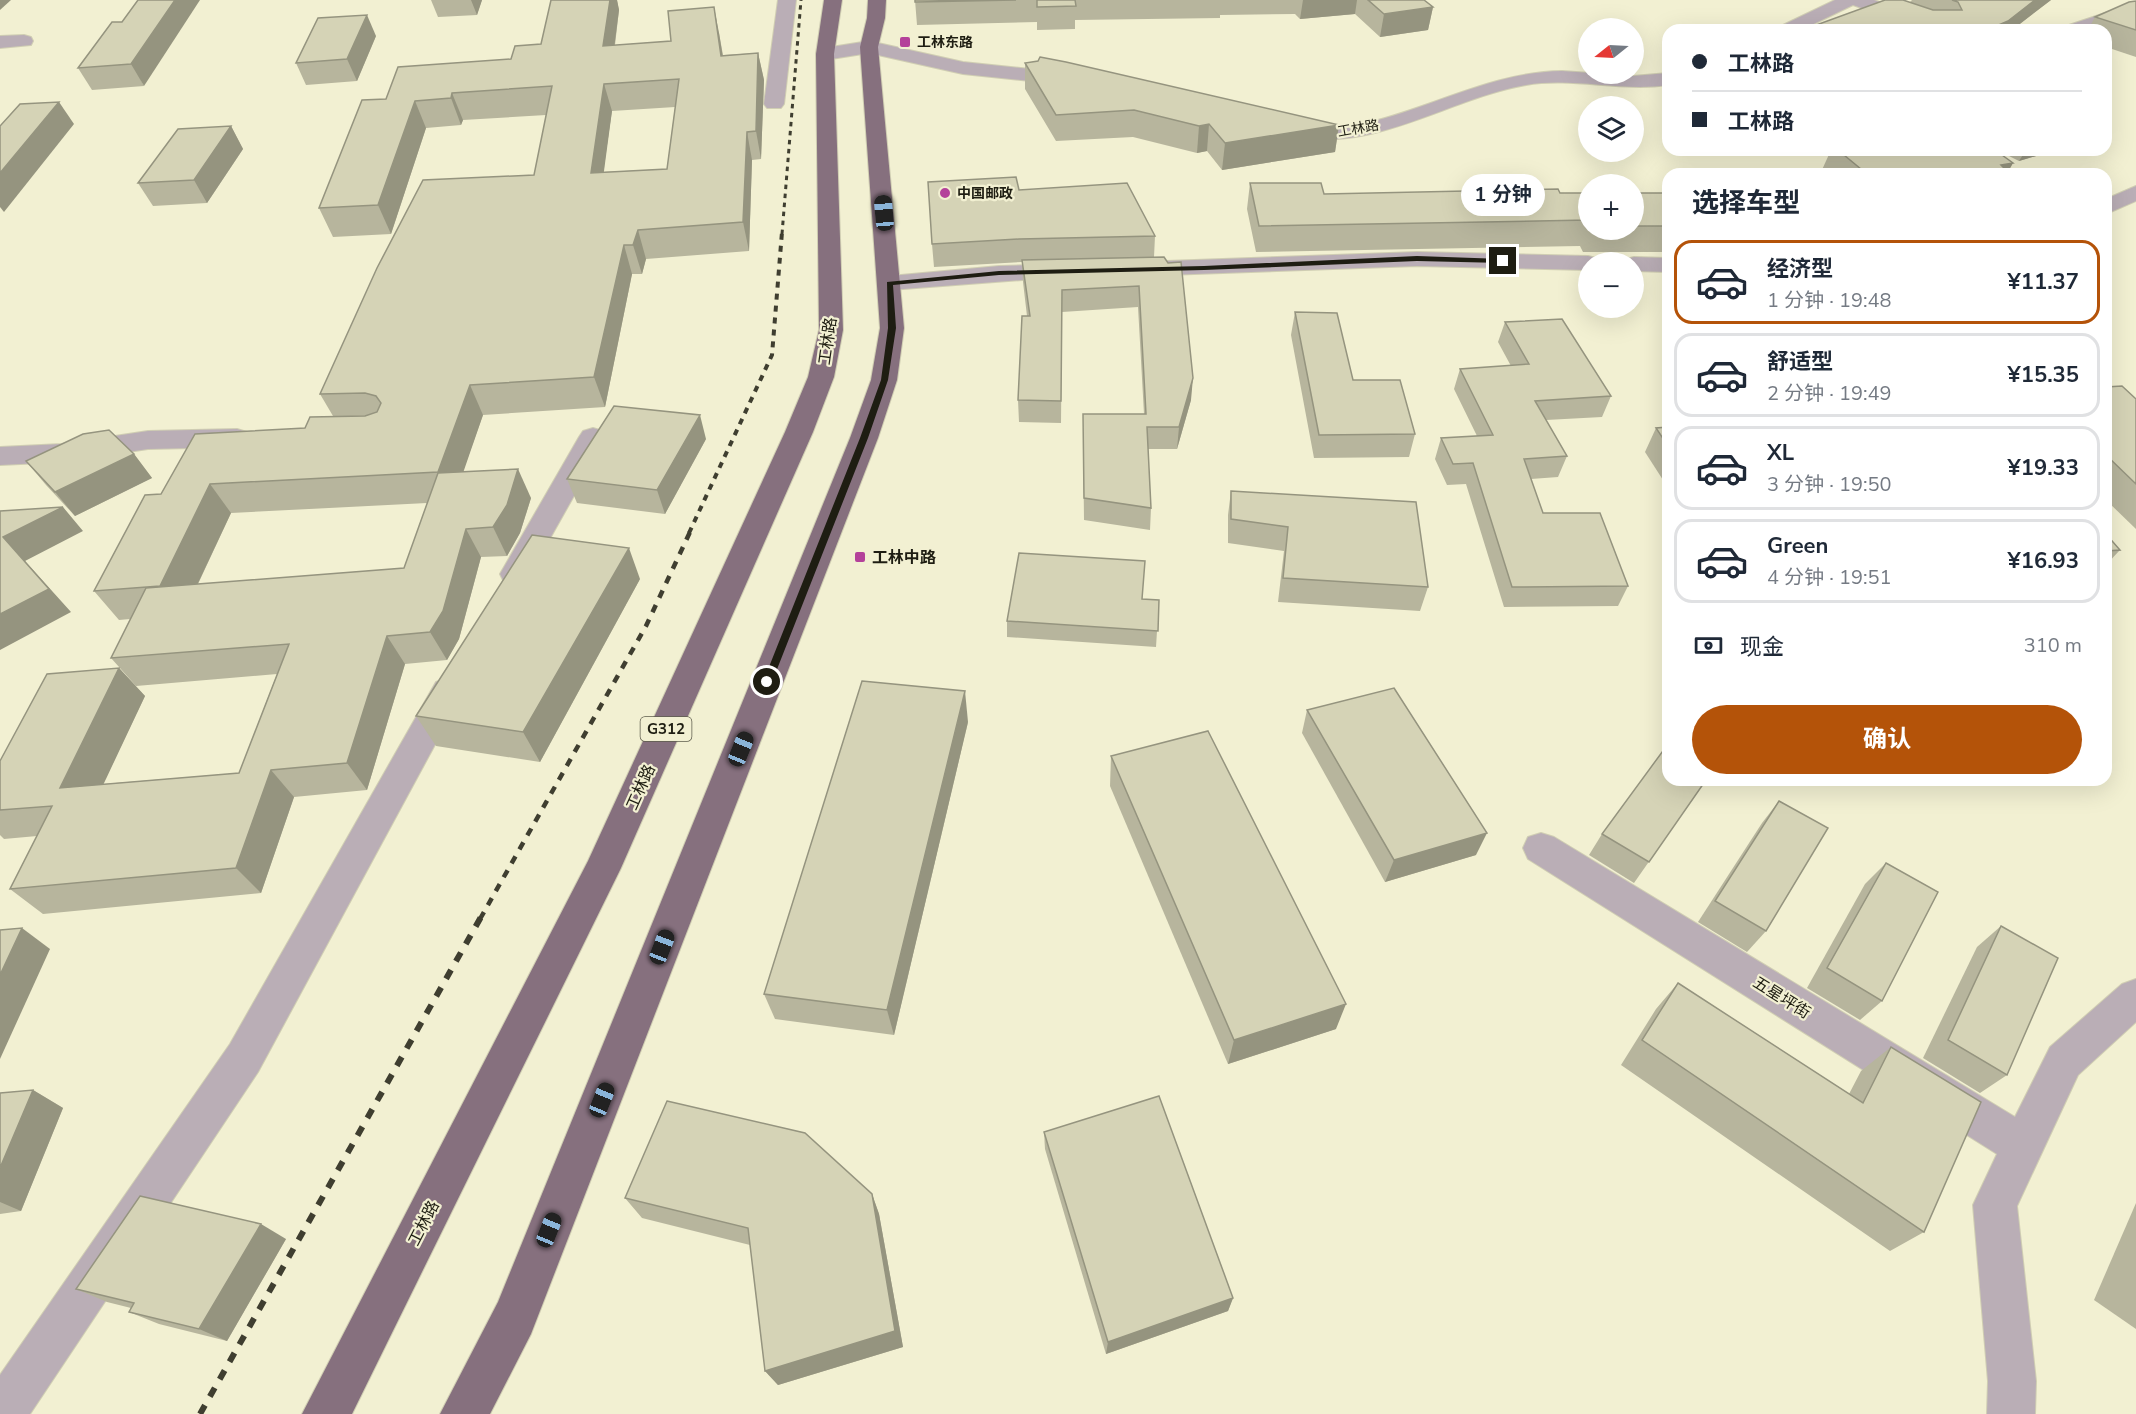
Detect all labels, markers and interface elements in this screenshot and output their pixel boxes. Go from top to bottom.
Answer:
north arrow [1578,18,1644,84]
map controls [1578,18,1644,318]
place label: 工林东路 [917,33,973,52]
marker: 工林东路 [898,35,912,49]
text: 工林路 [1728,49,1794,79]
button: layers [1578,96,1644,162]
text: 工林路 [1728,107,1794,137]
street label: 工林路 [1336,115,1380,141]
callout: 1 分钟 [1461,174,1545,216]
button: + [1578,174,1644,240]
text: 1 分钟 [1474,181,1532,208]
place label: 中国邮政 [957,184,1013,203]
text: 选择车型 [1692,185,1800,222]
marker: 中国邮政 [938,186,952,200]
car [873,194,895,232]
route end [1489,247,1516,274]
button: − [1578,252,1644,318]
text: 经济型 [1767,254,1833,284]
icon: car [1695,255,1749,309]
text: ¥11.37 [2008,267,2079,297]
text: 1 分钟 · 19:48 [1767,287,1892,314]
street label: 工林路 [814,316,842,366]
text: 舒适型 [1767,347,1833,377]
icon: car [1695,348,1749,402]
text: ¥15.35 [2008,360,2079,390]
text: 2 分钟 · 19:49 [1767,380,1892,407]
text: XL [1767,438,1794,468]
icon: car [1695,441,1749,495]
text: ¥19.33 [2008,453,2079,483]
text: 3 分钟 · 19:50 [1767,471,1892,498]
text: Green [1767,531,1828,561]
icon: car [1695,534,1749,588]
text: ¥16.93 [2008,546,2079,576]
place label: 工林中路 [872,547,936,569]
marker: 工林中路 [853,550,867,564]
text: 4 分钟 · 19:51 [1767,564,1892,591]
icon: cash [1692,629,1725,662]
text: 现金 [1740,632,1784,662]
text: 310 m [2024,632,2082,659]
route start [753,668,780,695]
button: 确认 [1692,705,2082,774]
road number: G312 [640,717,692,741]
car [726,729,756,769]
street label: 工林路 [621,761,661,814]
car [647,927,677,967]
street label: 五星坪街 [1748,972,1814,1024]
car [587,1080,617,1120]
street label: 工林路 [403,1197,445,1250]
car [534,1210,564,1250]

